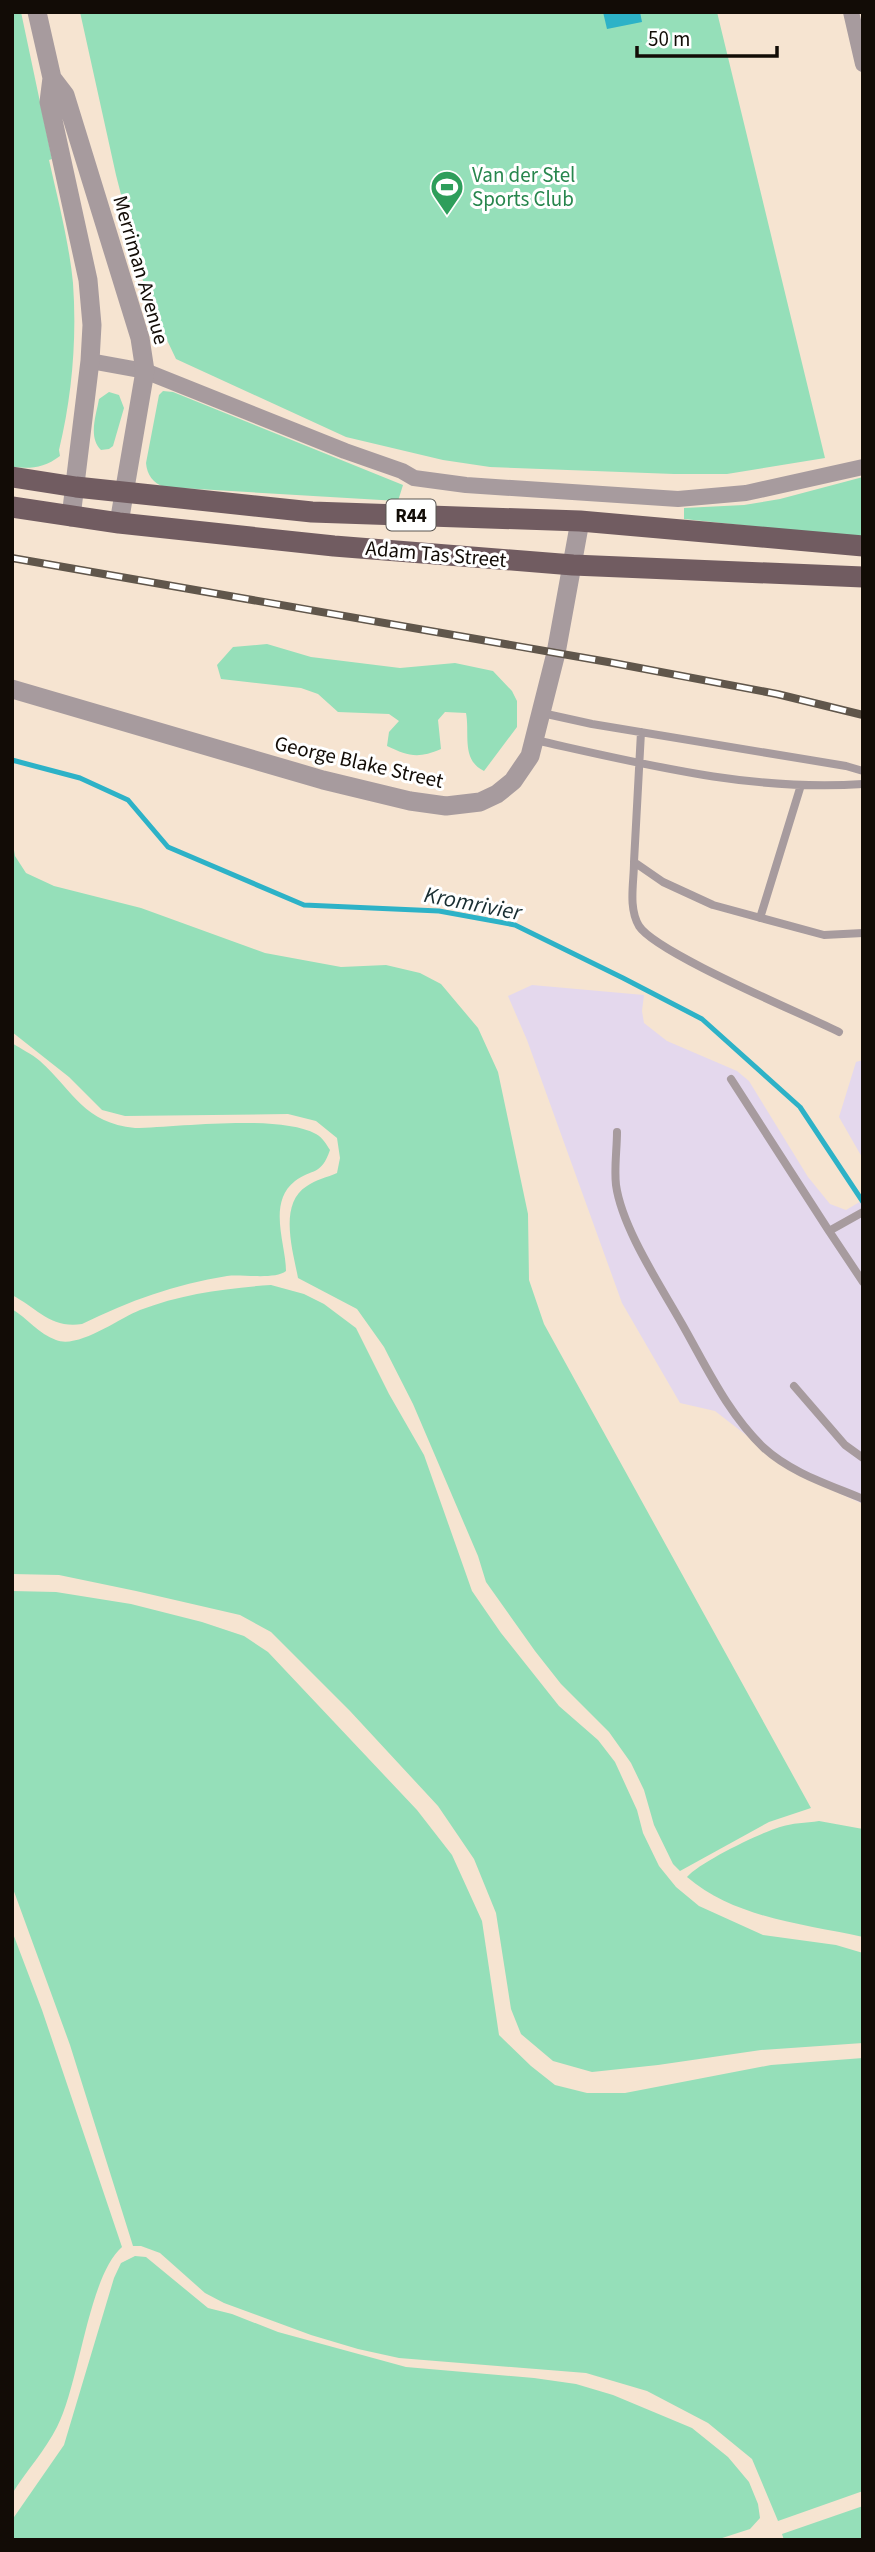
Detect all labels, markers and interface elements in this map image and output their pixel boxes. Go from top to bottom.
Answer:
scale bar [637,14,777,58]
text: 50 m [648,24,690,54]
place label: Van der Stel Sports Club [472,160,575,214]
sports icon: Van der Stel Sports Club [428,168,466,217]
street label: Merriman Avenue [105,192,177,348]
road number: R44 [386,500,436,530]
street label: Adam Tas Street [364,533,508,575]
street label: George Blake Street [272,728,446,796]
water label: Kromrivier [421,878,526,929]

